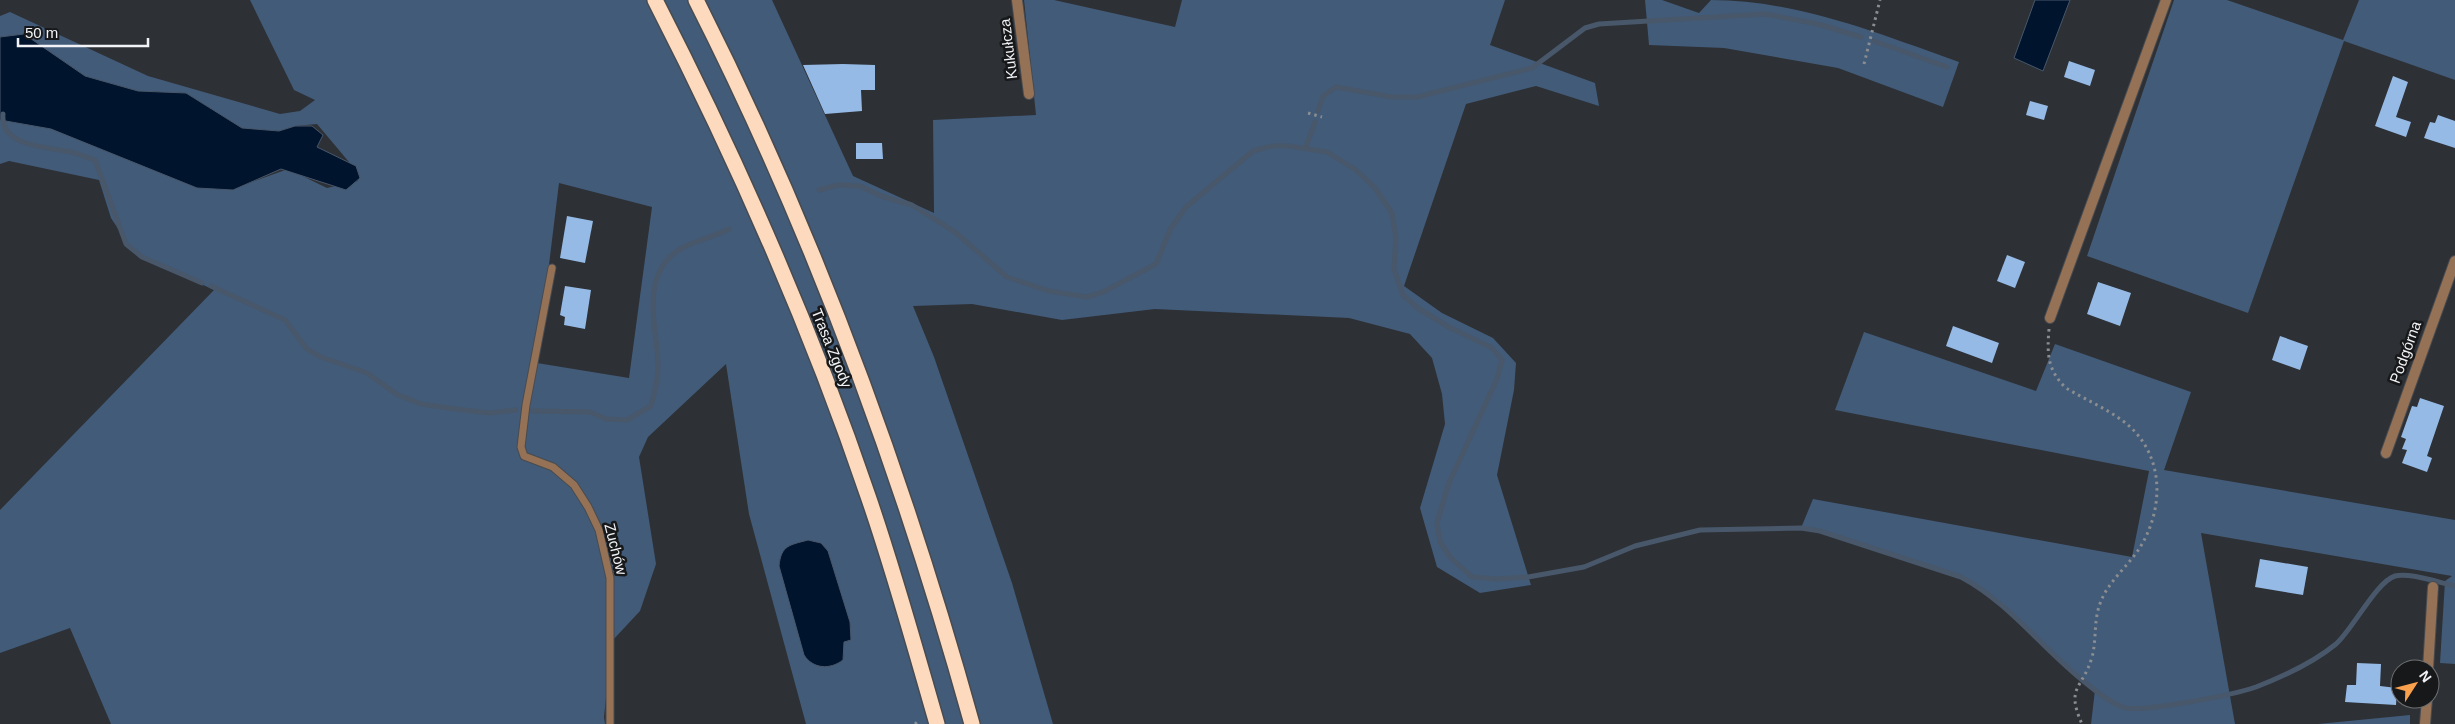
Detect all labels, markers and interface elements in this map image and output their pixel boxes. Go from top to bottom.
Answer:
scale bar [18,15,148,47]
street label: Kukułcza [996,17,1020,80]
text: 50 m [25,24,58,41]
street label: Trasa Zgody [808,306,856,390]
street label: Podgórna [2386,318,2424,385]
street label: Zuchów [601,521,631,577]
north arrow [2390,659,2440,709]
text: N [2416,668,2435,685]

